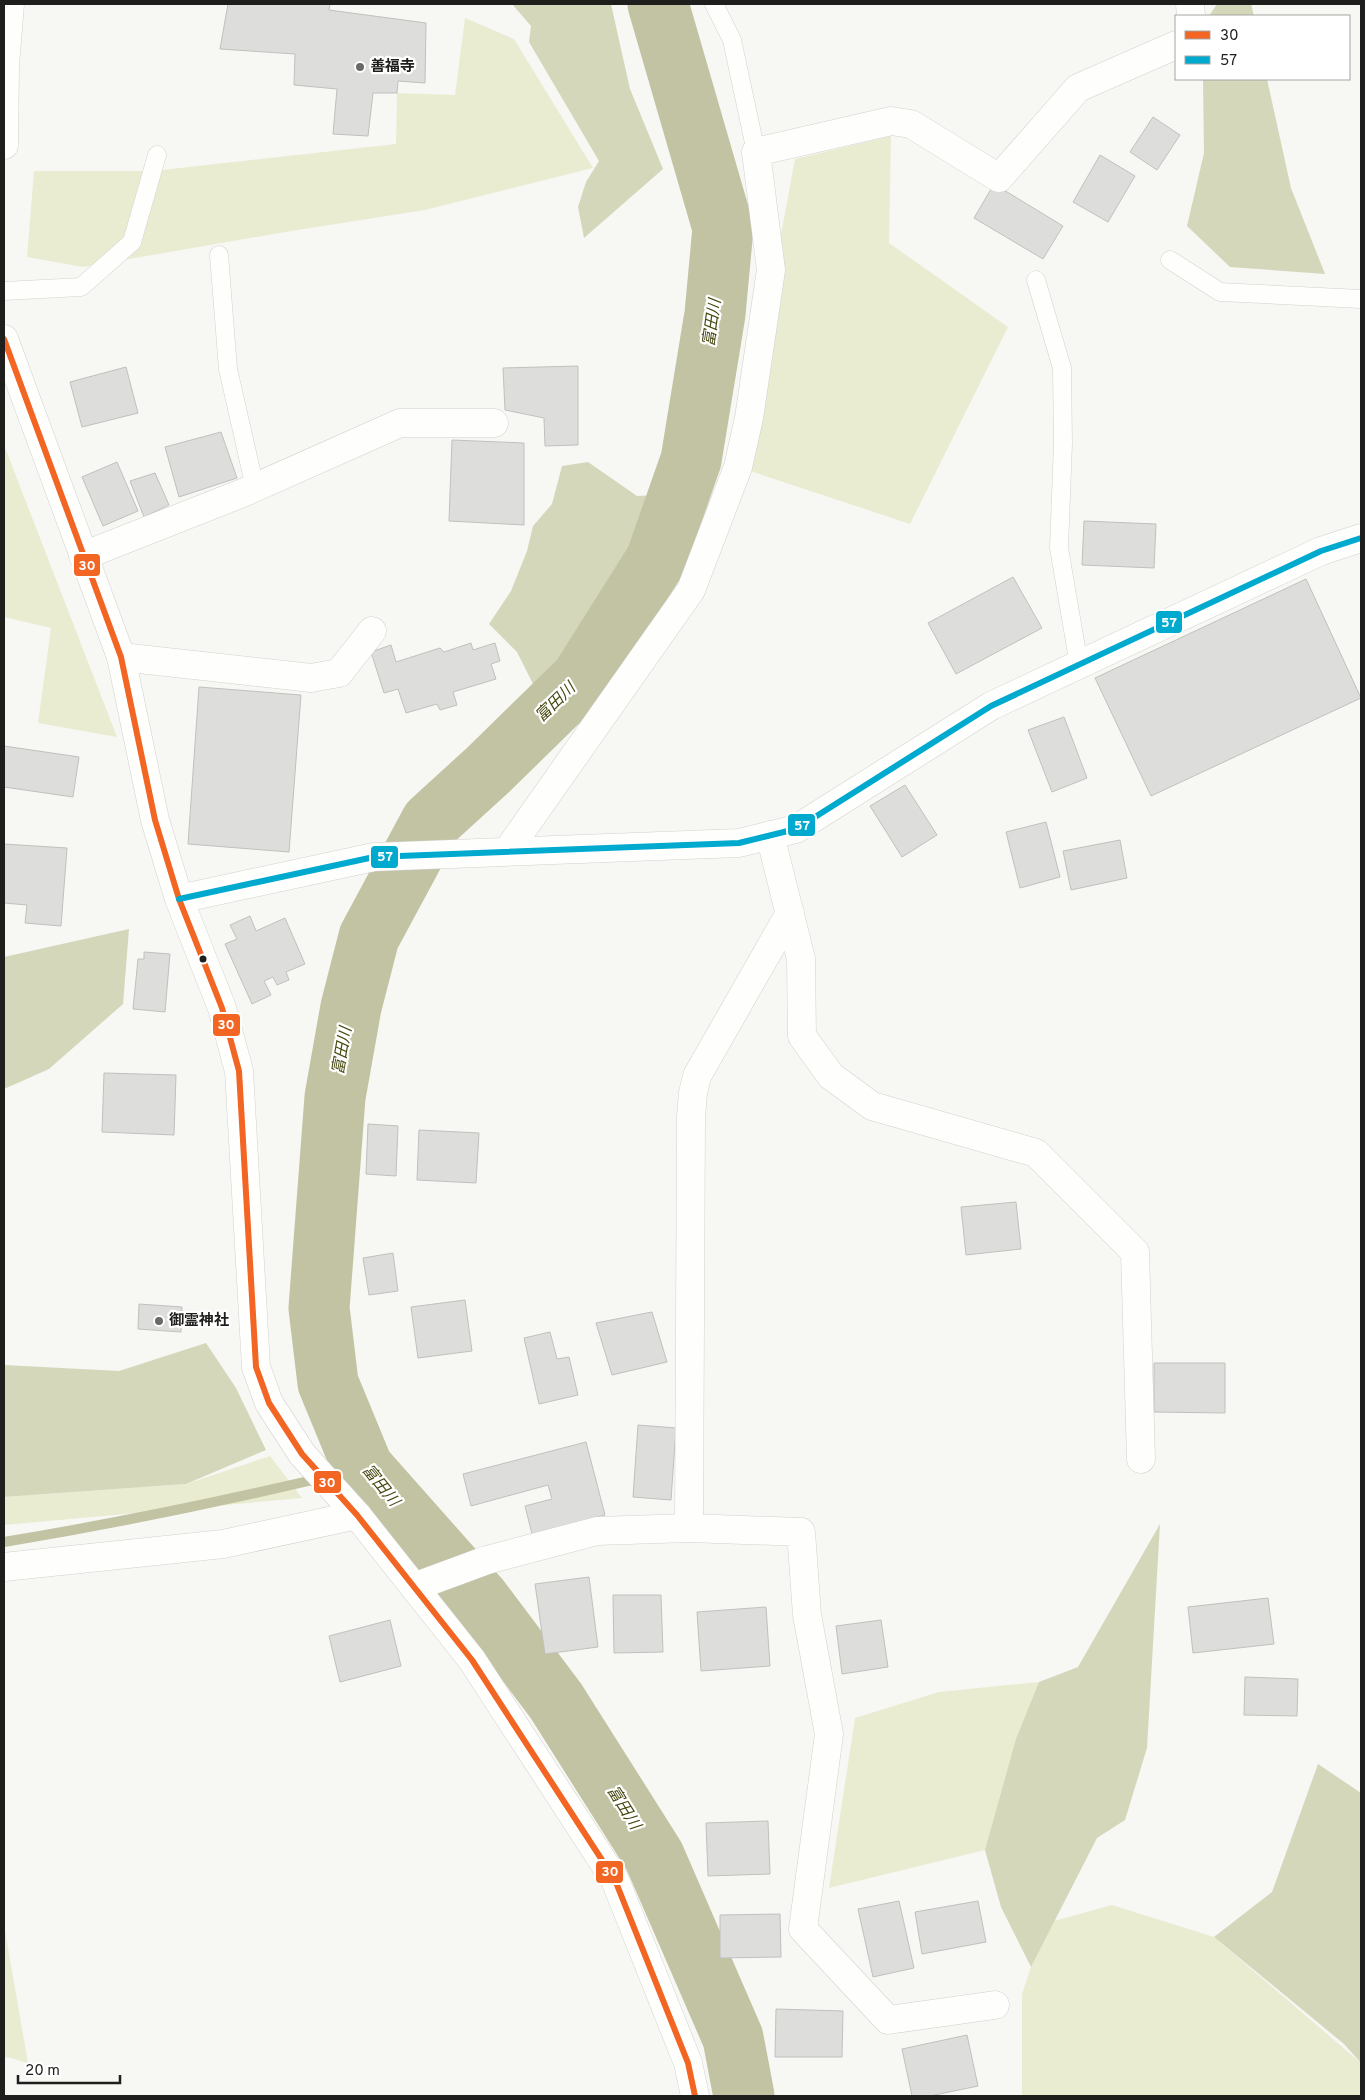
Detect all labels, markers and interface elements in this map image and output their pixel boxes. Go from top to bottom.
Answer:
legend [1175,15,1350,80]
text: 30 [1220,27,1239,46]
text: 57 [1220,52,1237,71]
place label: 善福寺 [370,58,415,77]
marker: 善福寺 [354,61,366,73]
water label: 富田川 [700,296,727,348]
line badge: 30 [73,553,101,577]
text: 30 [78,558,96,575]
line badge: 57 [1155,610,1183,634]
text: 57 [1161,615,1177,632]
water label: 富田川 [532,678,582,727]
line badge: 57 [787,813,816,837]
text: 57 [794,818,810,835]
line badge: 57 [370,845,399,869]
text: 57 [377,849,393,866]
unlabelled marker [198,954,208,964]
line badge: 30 [212,1013,241,1037]
text: 30 [217,1017,235,1034]
water label: 富田川 [329,1024,357,1076]
place label: 御霊神社 [169,1311,229,1331]
marker: 御霊神社 [153,1315,165,1327]
water label: 富田川 [357,1461,404,1512]
line badge: 30 [313,1470,342,1494]
text: 30 [318,1475,336,1492]
water label: 富田川 [602,1782,645,1835]
line badge: 30 [595,1860,624,1884]
text: 30 [601,1864,619,1881]
scale bar [18,2052,120,2084]
text: 20 m [25,2062,60,2081]

